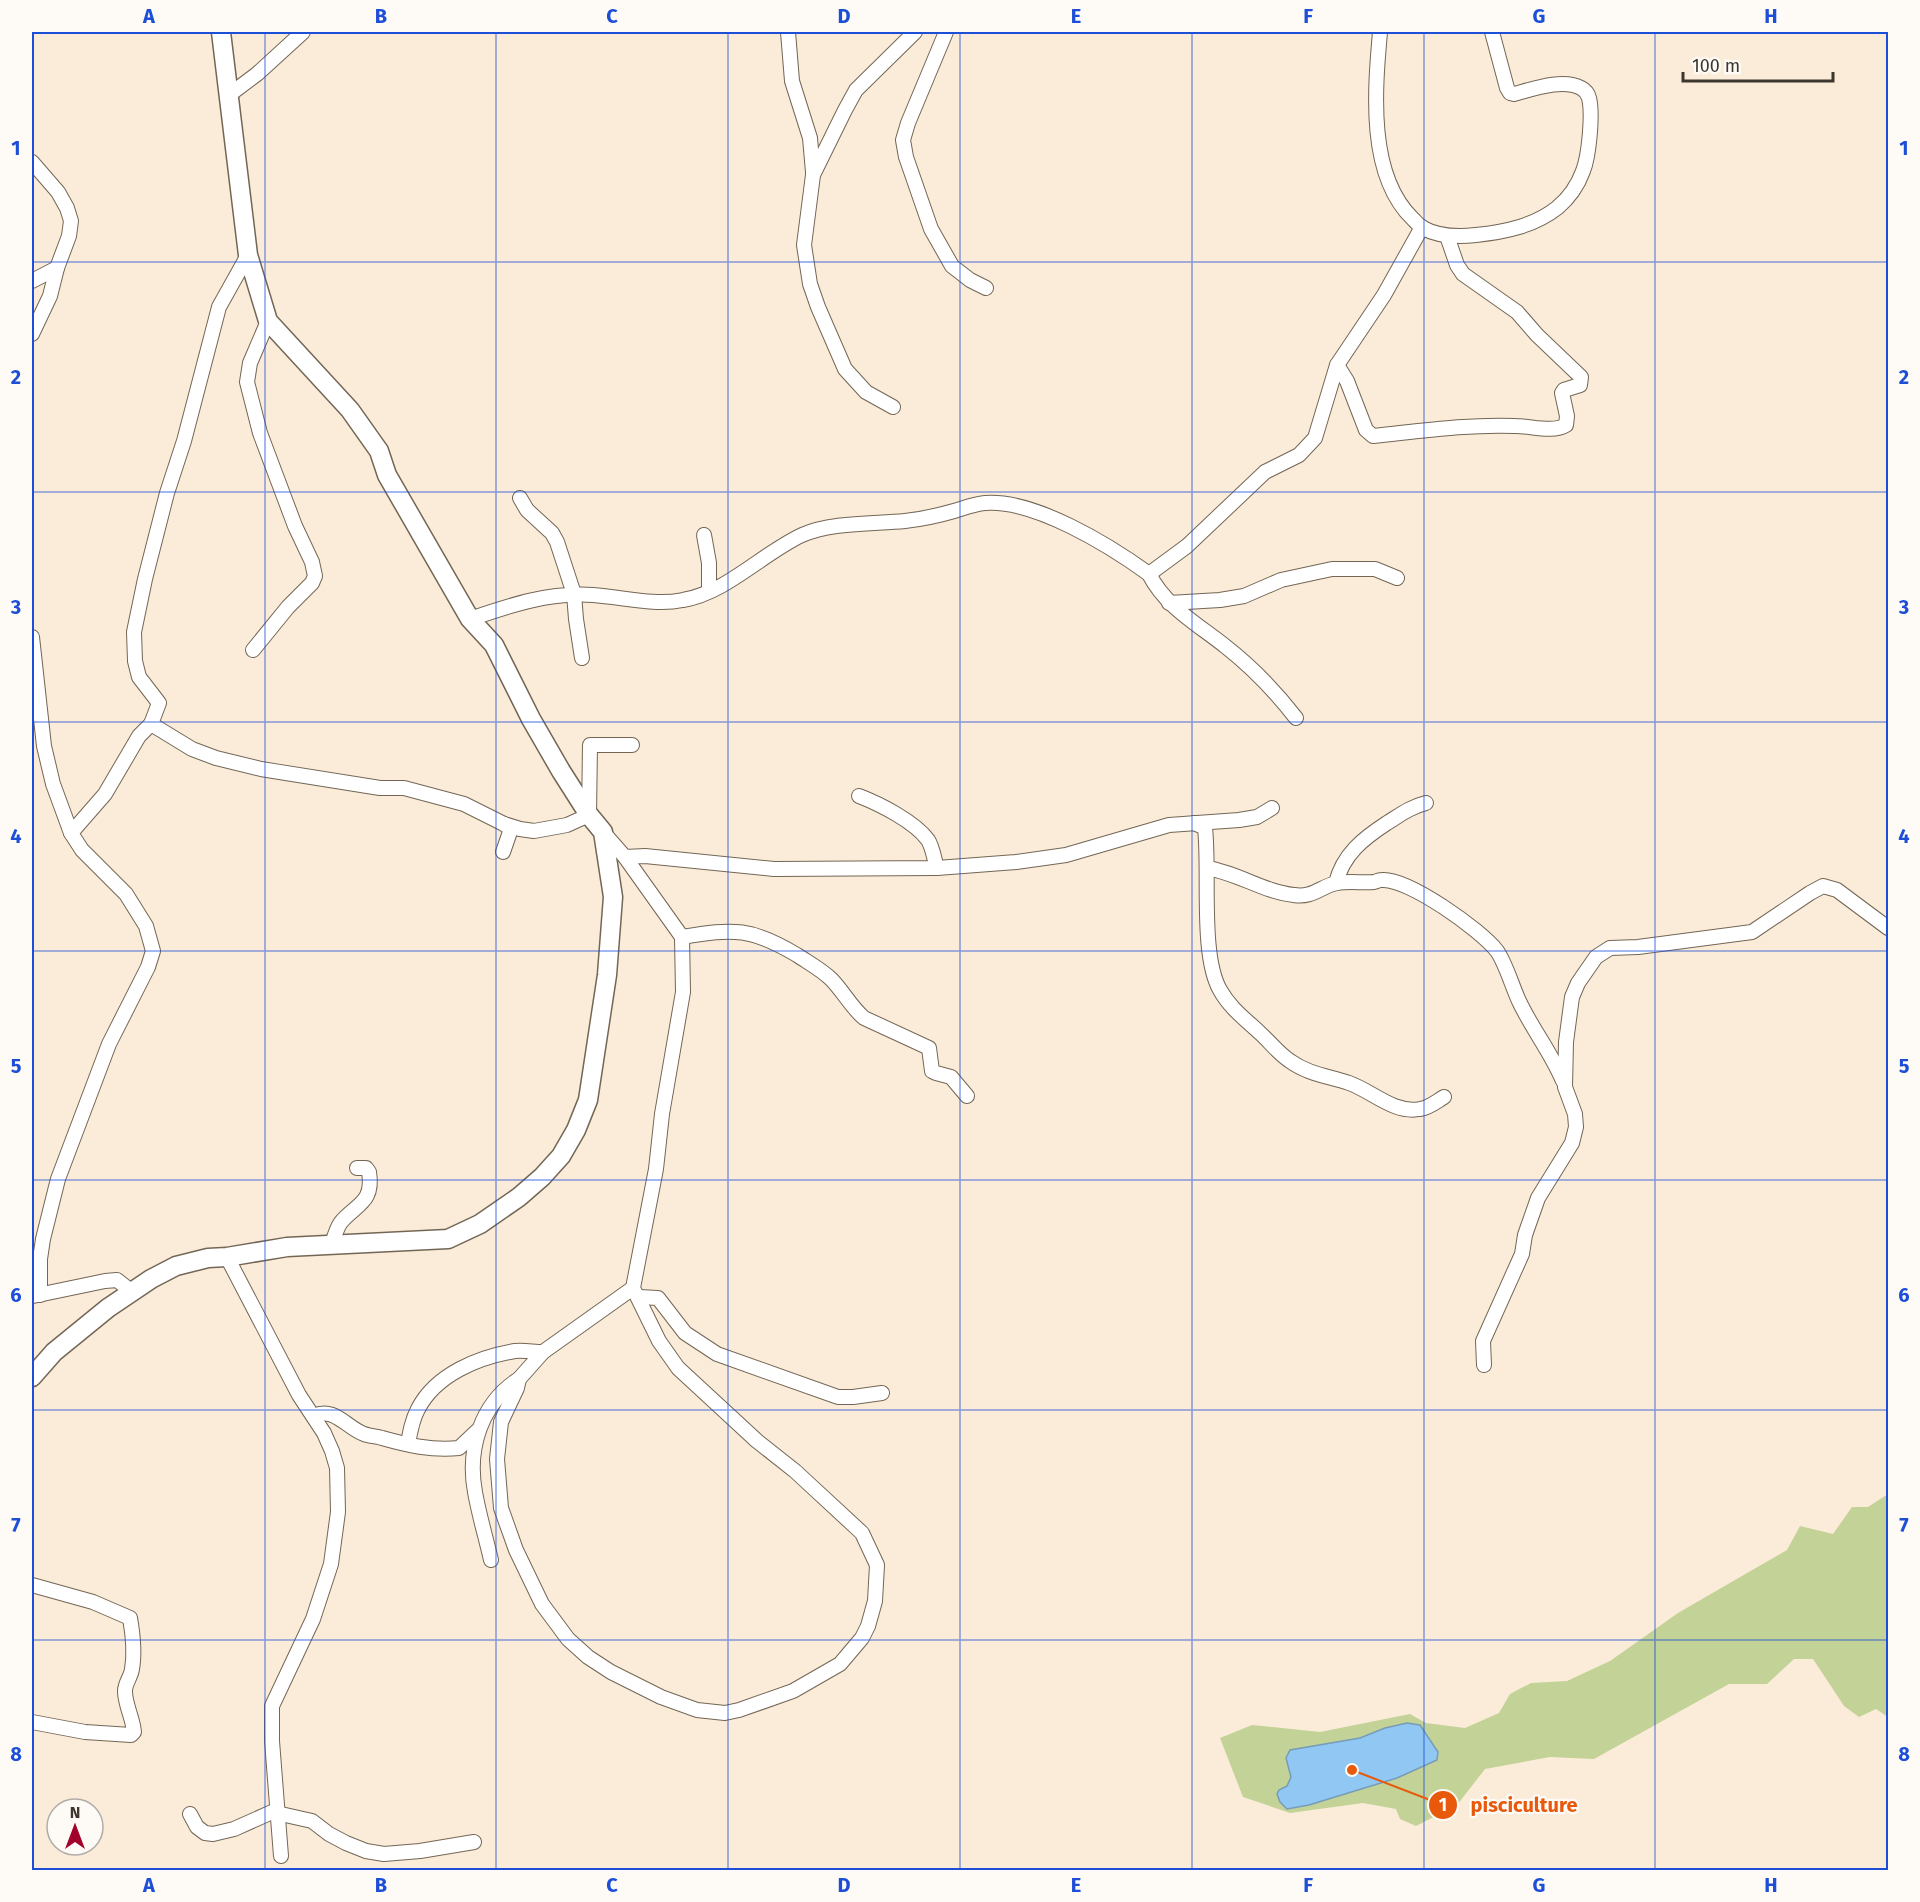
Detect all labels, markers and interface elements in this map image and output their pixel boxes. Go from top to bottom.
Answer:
text: A [142,4,156,28]
text: B [375,4,387,28]
text: C [606,4,618,28]
text: D [837,4,851,28]
text: E [1071,4,1081,28]
text: F [1303,4,1313,28]
text: G [1533,4,1545,28]
text: H [1764,4,1778,28]
scale bar [1683,45,1833,83]
text: 100 m [1692,55,1740,77]
text: 1 [11,136,21,160]
text: 1 [1899,136,1909,160]
text: 2 [11,365,21,389]
text: 2 [1899,365,1909,389]
text: 3 [10,595,21,619]
text: 3 [1898,595,1909,619]
text: 4 [10,824,22,848]
text: 4 [1898,824,1910,848]
text: 5 [11,1054,22,1078]
text: 5 [1899,1054,1910,1078]
text: 6 [10,1283,22,1307]
text: 6 [1898,1283,1910,1307]
text: 7 [11,1513,21,1537]
text: 7 [1899,1513,1909,1537]
text: 8 [10,1742,22,1766]
text: 8 [1898,1742,1910,1766]
callout: pisciculture [1428,1786,1589,1824]
text: pisciculture [1471,1793,1577,1817]
text: 1 [1439,1794,1447,1816]
north arrow [45,1797,105,1857]
text: N [70,1803,80,1822]
text: A [142,1873,156,1897]
text: B [375,1873,387,1897]
text: C [606,1873,618,1897]
text: D [837,1873,851,1897]
text: E [1071,1873,1081,1897]
text: F [1303,1873,1313,1897]
text: G [1533,1873,1545,1897]
text: H [1764,1873,1778,1897]

